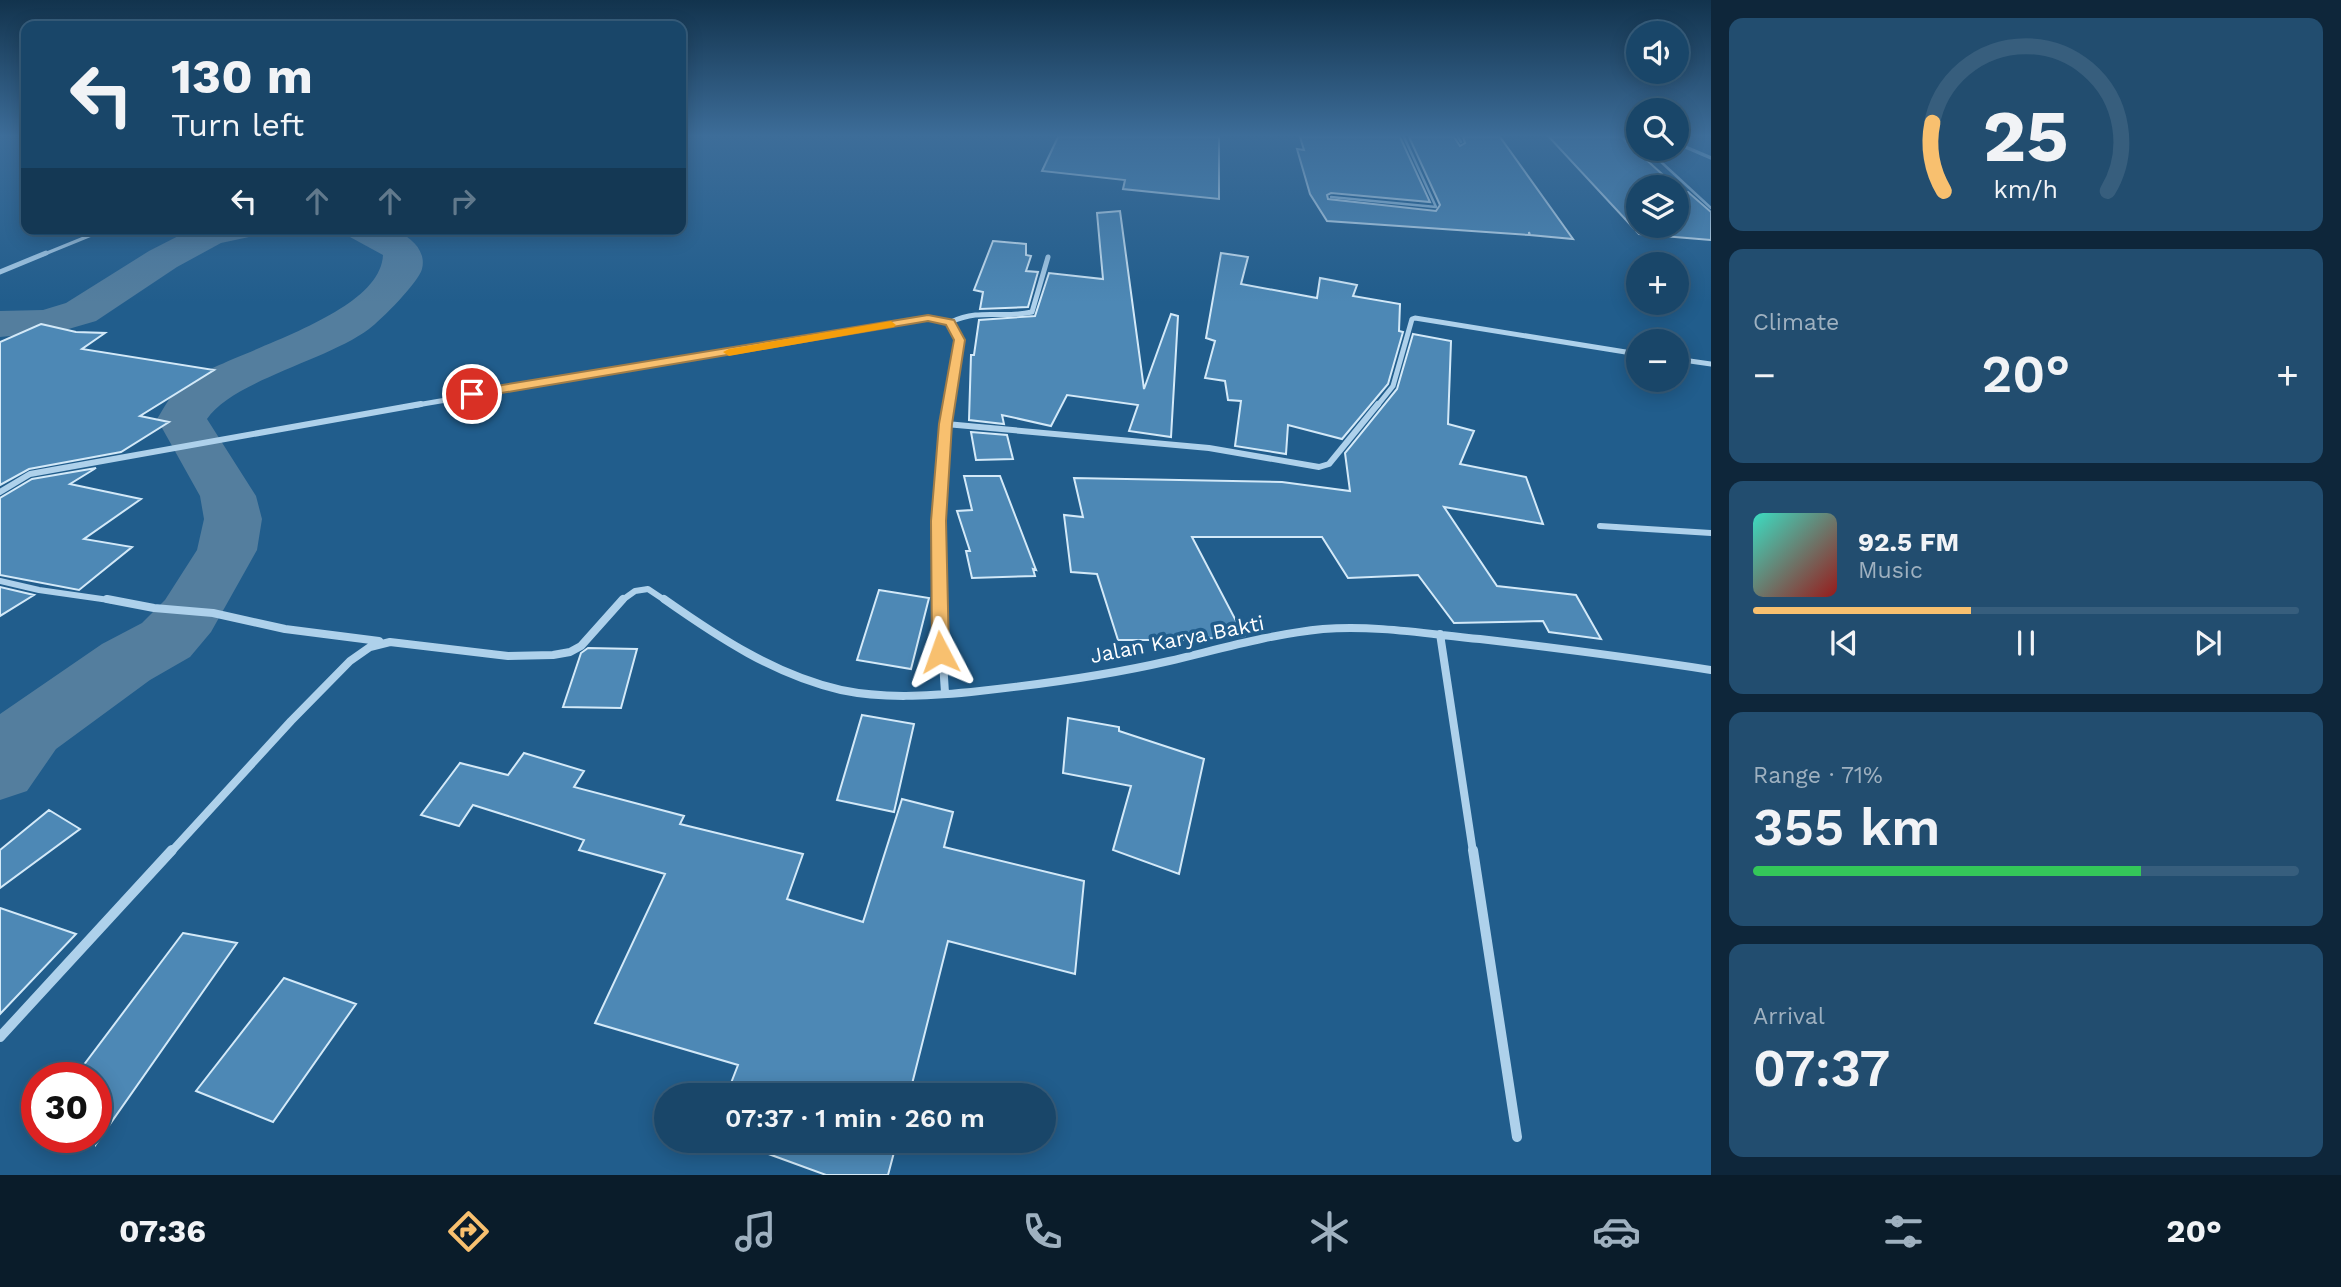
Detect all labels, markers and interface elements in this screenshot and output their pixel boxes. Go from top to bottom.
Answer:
map controls [1626,21,1689,392]
button: sound [1626,21,1689,84]
text: 130 m [171,47,313,105]
icon: left [56,49,147,140]
text: 25 [1983,93,2069,179]
button: search [1626,98,1689,161]
text: Turn left [171,106,304,144]
button: layers [1626,175,1689,238]
text: km/h [1994,175,2058,204]
icon: left [225,182,263,220]
icon: ahead [298,182,336,220]
icon: ahead [371,182,409,220]
icon: right [444,182,482,220]
button: + [1626,252,1689,315]
text: Climate [1753,309,1839,336]
button: − [1626,329,1689,392]
text: 20° [1982,344,2070,405]
text: − [1753,353,1776,397]
text: + [2276,353,2299,397]
pin [442,364,502,424]
icon: arrive [453,375,491,413]
text: 92.5 FM [1858,527,1959,557]
text: Music [1858,557,1923,584]
street label: Jalan Karya Bakti [1088,610,1266,668]
position arrow [903,615,977,689]
icon: previous [1825,624,1863,662]
icon: pause [2007,624,2045,662]
icon: next [2189,624,2227,662]
text: Range · 71% [1753,762,1883,789]
text: 355 km [1753,797,1941,858]
text: Arrival [1753,1003,1825,1030]
text: 07:37 [1753,1038,1890,1099]
speed limit sign: 30 [21,1062,112,1153]
text: 07:37 · 1 min · 260 m [725,1103,985,1133]
icon: directions [444,1207,493,1256]
icon: music [731,1207,780,1256]
icon: phone [1018,1207,1067,1256]
icon: climate [1305,1207,1354,1256]
icon: car [1592,1207,1641,1256]
icon: filters [1879,1207,1928,1256]
text: 07:36 [119,1212,206,1250]
text: 20° [2166,1212,2222,1250]

